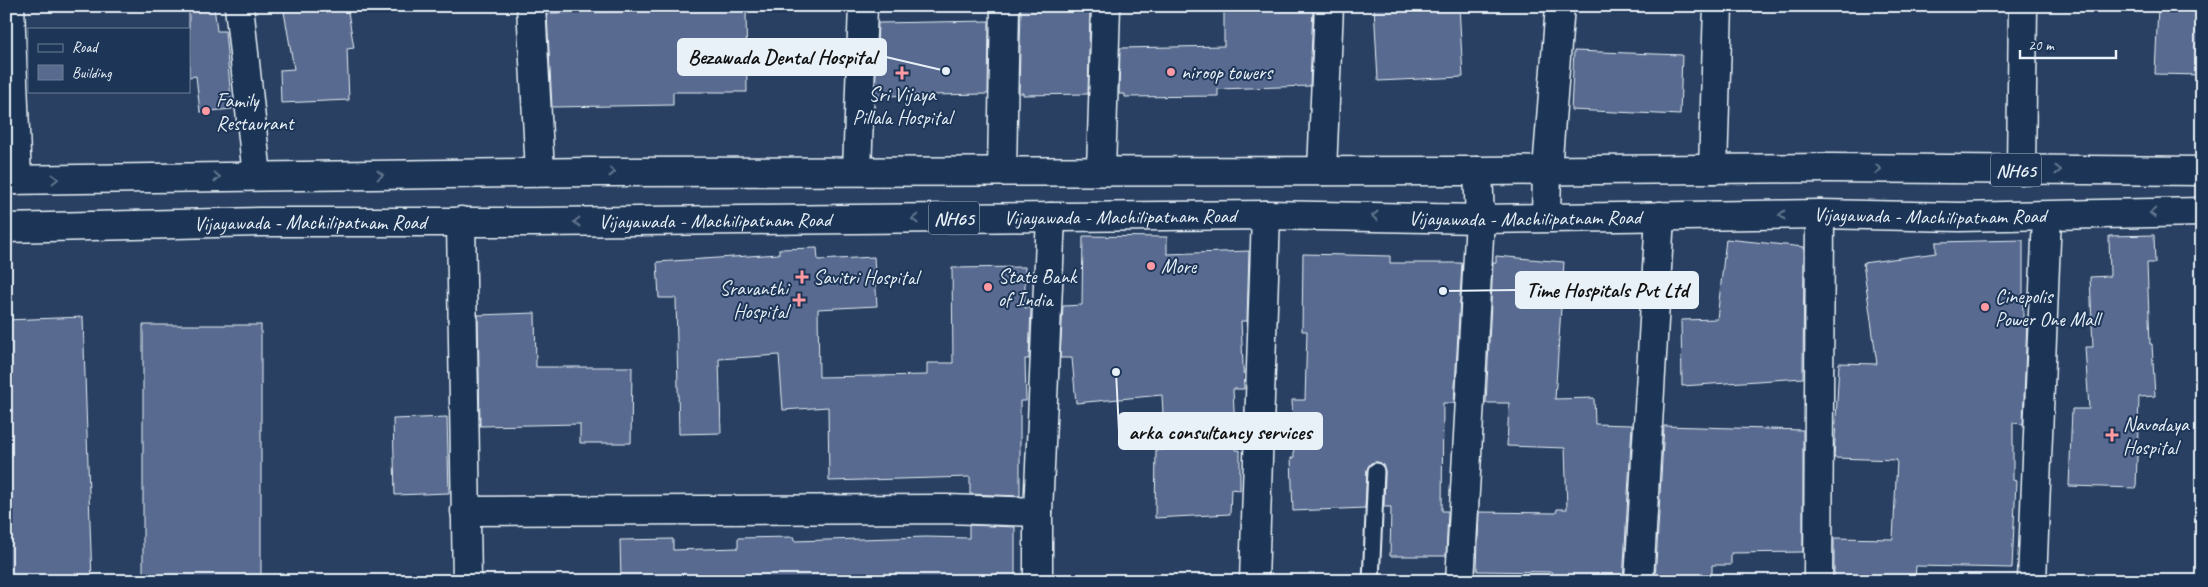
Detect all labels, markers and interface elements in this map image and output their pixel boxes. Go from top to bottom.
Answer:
legend [28,28,190,92]
scale bar [2020,28,2117,60]
text: 20 m [2028,36,2055,55]
text: Road [72,38,99,57]
callout: Bezawada Dental Hospital [678,39,886,75]
text: Bezawada Dental Hospital [688,44,880,70]
place label: niroop towers [1181,60,1274,85]
text: Building [72,64,112,83]
marker: Sri Vijaya Pillala Hospital [895,66,909,80]
marker: niroop towers [1165,66,1177,78]
place label: Sri Vijaya Pillala Hospital [852,82,955,130]
place label: Family Restaurant [216,88,296,136]
marker: Family Restaurant [200,105,212,117]
road number: NH65 [1991,154,2041,186]
one-way arrow [1874,164,1882,174]
one-way arrow [2054,165,2062,175]
one-way arrow [609,167,617,177]
one-way arrow [376,169,384,180]
one-way arrow [214,172,222,182]
one-way arrow [52,174,59,184]
road number: NH65 [929,202,979,234]
street label: Vijayawada - Machilipatnam Road [1813,202,2049,230]
street label: Vijayawada - Machilipatnam Road [1004,203,1239,231]
street label: Vijayawada - Machilipatnam Road [1408,205,1644,232]
street label: Vijayawada - Machilipatnam Road [599,207,834,234]
one-way arrow [2149,208,2156,218]
street label: Vijayawada - Machilipatnam Road [193,210,429,237]
one-way arrow [1778,210,1786,220]
one-way arrow [1371,211,1378,221]
one-way arrow [911,214,918,224]
one-way arrow [573,217,581,227]
place label: More [1161,254,1198,279]
marker: More [1145,260,1157,272]
place label: State Bank of India [998,264,1078,312]
place label: Savitri Hospital [813,265,922,290]
marker: Savitri Hospital [795,270,809,284]
callout: Time Hospitals Pvt Ltd [1516,272,1698,308]
place label: Sravanthi Hospital [720,276,792,324]
text: Time Hospitals Pvt Ltd [1526,277,1692,303]
marker: State Bank of India [982,281,994,293]
place label: Cinepolis Power One Mall [1995,284,2103,332]
marker: Sravanthi Hospital [792,293,806,307]
marker: Cinepolis Power One Mall [1979,301,1991,313]
place label: Navodaya Hospital [2123,412,2190,460]
callout: arka consultancy services [1119,413,1322,449]
text: arka consultancy services [1128,419,1314,445]
marker: Navodaya Hospital [2105,428,2119,442]

